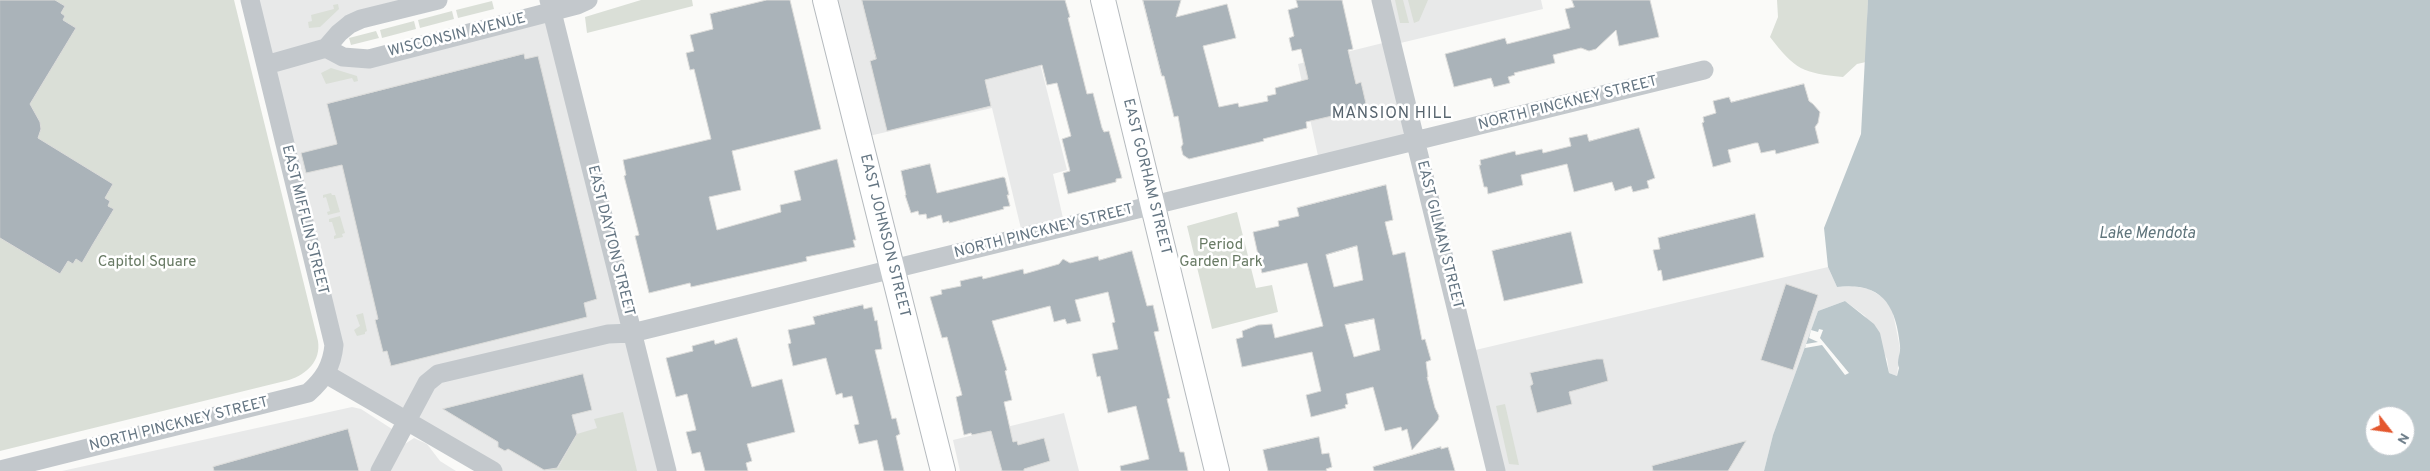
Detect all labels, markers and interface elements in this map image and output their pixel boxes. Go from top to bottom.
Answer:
street label: WISCONSIN AVENUE [386,10,528,62]
street label: NORTH PINCKNEY STREET [1477,73,1659,135]
street label: EAST GORHAM STREET [1118,97,1174,257]
district label: MANSION HILL [1330,105,1454,125]
street label: EAST MIFFLIN STREET [277,143,331,297]
street label: EAST JOHNSON STREET [855,152,913,320]
street label: EAST GILMAN STREET [1412,159,1466,311]
street label: EAST DAYTON STREET [583,164,637,318]
street label: NORTH PINCKNEY STREET [953,201,1135,263]
water label: Lake Mendota [2099,225,2195,245]
park label: Period Garden Park [1179,237,1263,272]
park label: Capitol Square [98,254,196,272]
street label: NORTH PINCKNEY STREET [88,394,270,456]
north arrow [2365,406,2415,456]
text: N [2393,430,2412,447]

